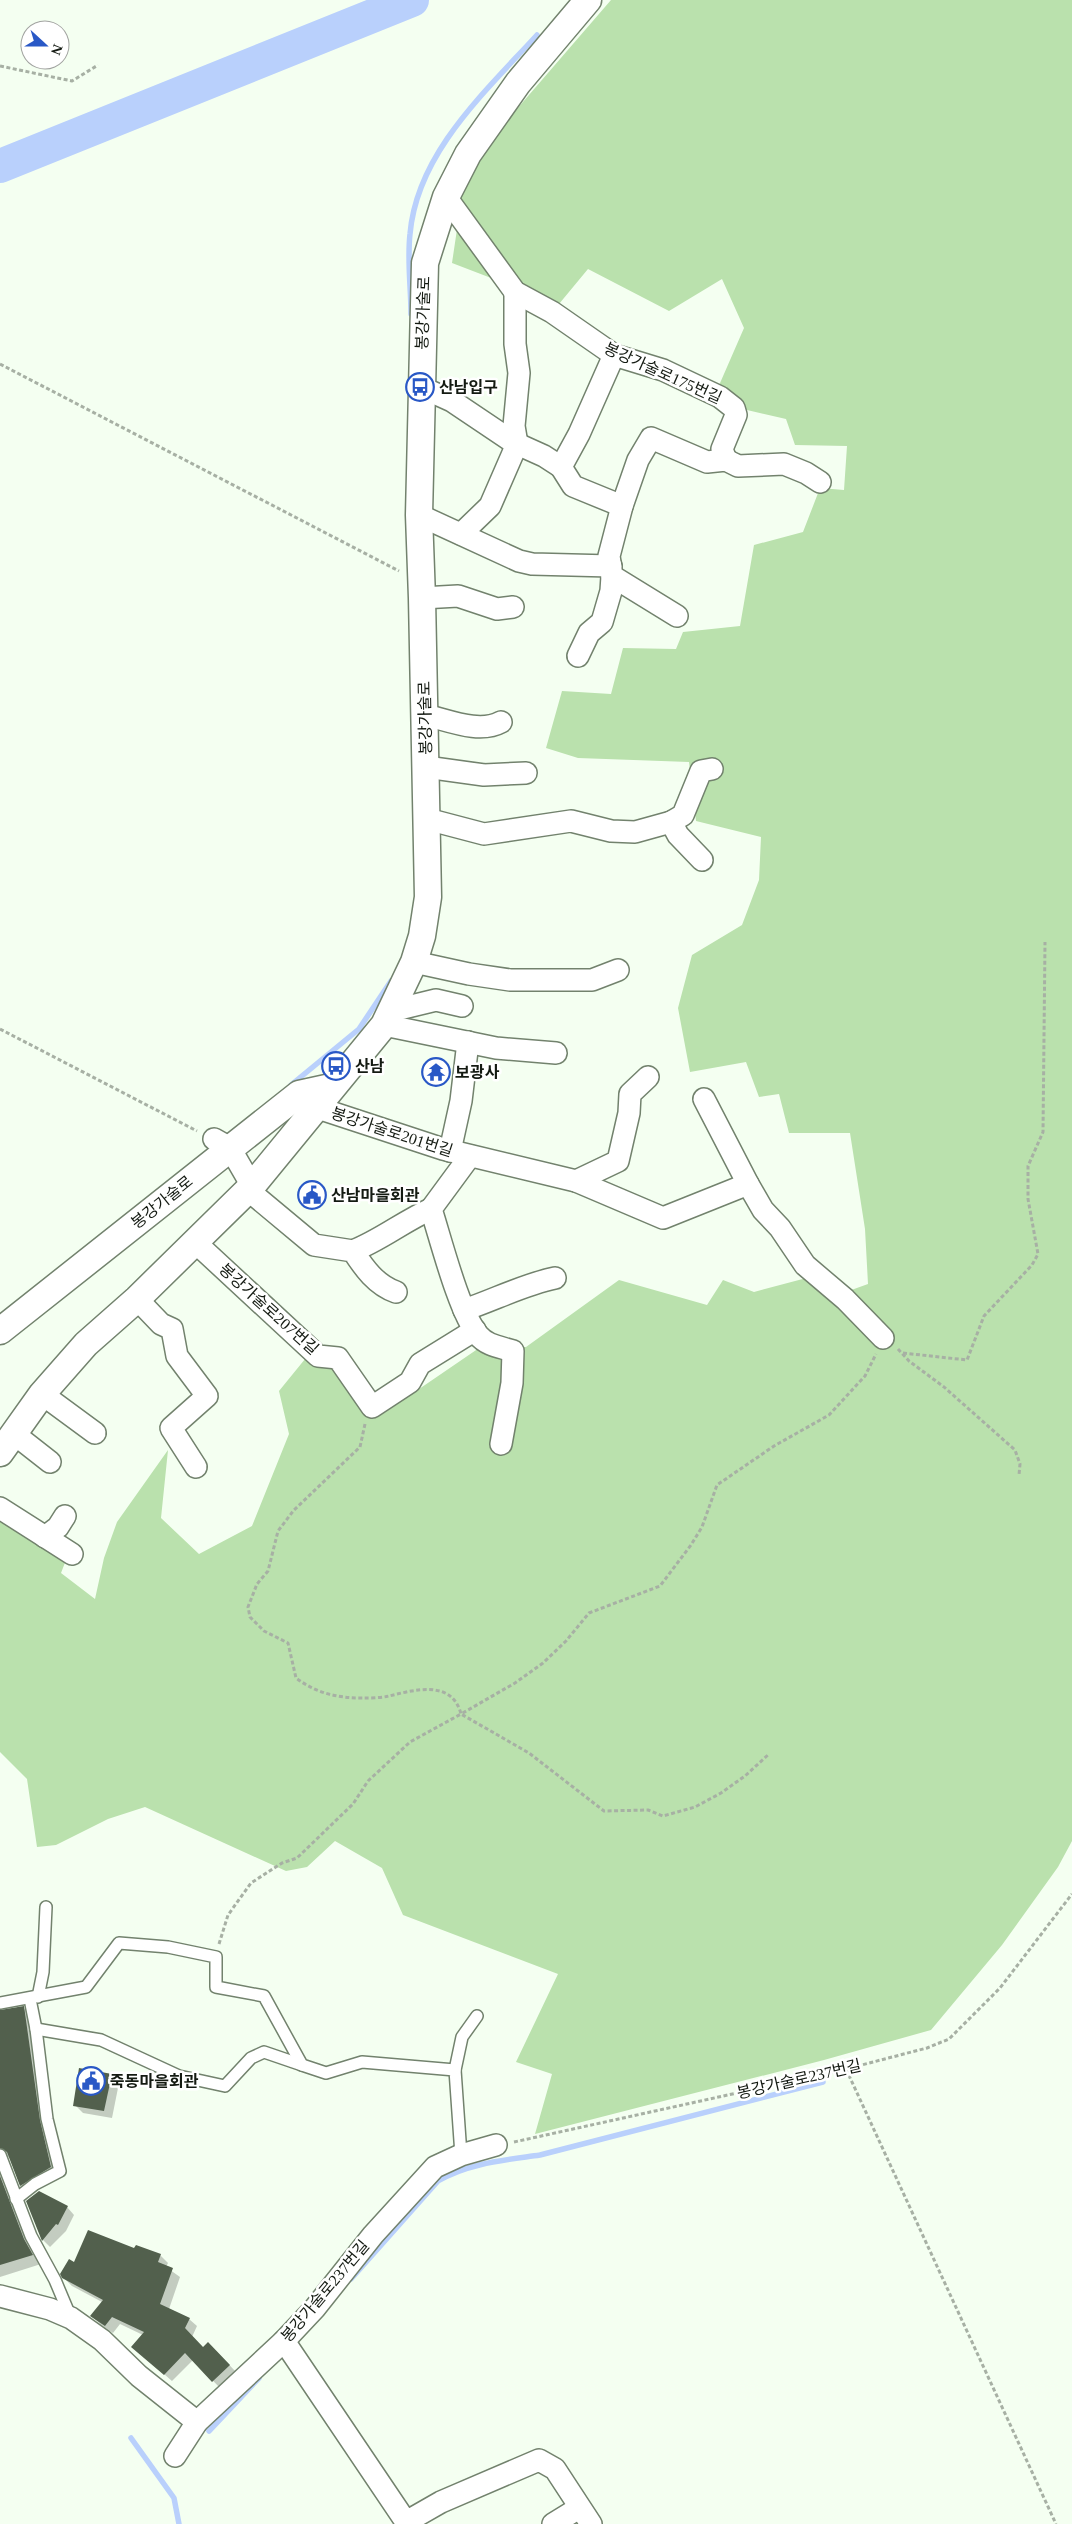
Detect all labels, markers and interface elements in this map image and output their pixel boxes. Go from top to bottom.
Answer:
north arrow [20,20,70,70]
text: N [48,42,65,57]
street label: 봉강가술로 [413,276,433,350]
street label: 봉강가술로175번길 [602,339,724,407]
bus stop icon: 산남입구 [405,372,435,402]
place label: 산남입구 [439,379,498,396]
street label: 봉강가술로 [416,681,434,755]
bus stop icon: 산남 [321,1051,351,1081]
temple icon: 보광사 [421,1057,451,1087]
place label: 산남 [355,1058,385,1075]
place label: 보광사 [455,1064,499,1081]
street label: 봉강가술로201번길 [329,1104,455,1160]
street label: 봉강가술로 [128,1172,196,1232]
public building icon: 산남마을회관 [297,1180,327,1210]
place label: 산남마을회관 [331,1187,420,1204]
street label: 봉강가술로207번길 [216,1260,322,1358]
street label: 봉강가술로237번길 [735,2056,863,2102]
public building icon: 죽동마을회관 [76,2066,106,2096]
place label: 죽동마을회관 [110,2073,199,2090]
street label: 봉강가술로237번길 [278,2237,372,2345]

